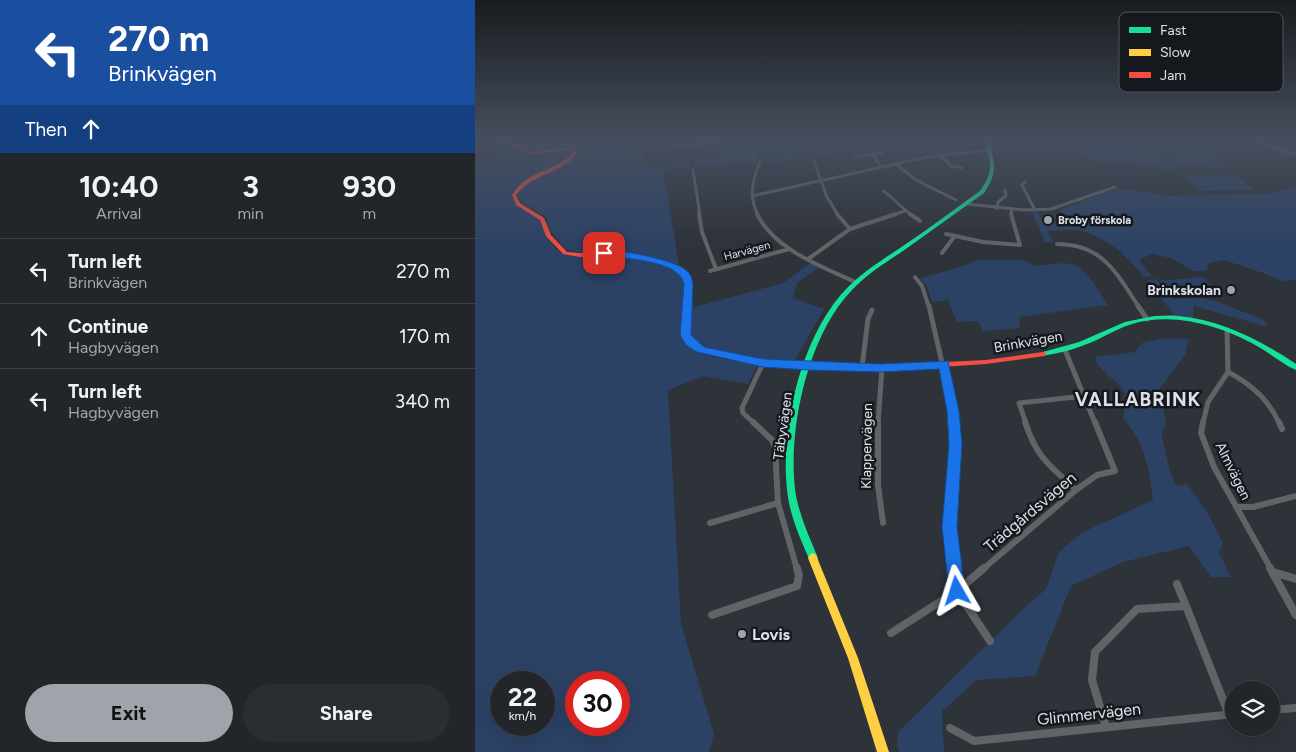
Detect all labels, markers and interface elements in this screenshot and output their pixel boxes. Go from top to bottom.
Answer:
legend [1119,12,1283,92]
text: 270 m [108,18,209,60]
icon: left [25,20,90,85]
text: Fast [1160,22,1186,39]
text: Slow [1160,44,1191,61]
text: Brinkvägen [108,60,217,87]
text: Jam [1160,67,1186,84]
icon: ahead [77,115,105,143]
text: Then [25,118,67,141]
text: 10:40 [79,168,158,205]
text: 3 [242,168,259,205]
text: 930 [343,168,396,205]
text: Arrival [96,204,141,223]
text: min [237,204,264,223]
text: m [363,204,376,223]
marker: Broby förskola [1042,214,1054,226]
place label: Broby förskola [1058,214,1131,227]
pin [583,232,625,274]
icon: arrive [590,239,618,267]
street label: Harvägen [722,239,772,263]
text: Turn left [68,250,142,273]
icon: left [25,257,53,285]
text: 270 m [396,260,450,283]
text: Brinkvägen [68,273,147,292]
place label: Brinkskolan [1147,282,1221,299]
marker: Brinkskolan [1225,284,1237,296]
text: Continue [68,315,148,338]
icon: ahead [25,322,53,350]
text: 170 m [399,325,450,348]
street label: Brinkvägen [992,328,1064,356]
text: Hagbyvägen [68,338,159,357]
text: Turn left [68,380,142,403]
icon: left [25,387,53,415]
district label: VALLABRINK [1075,388,1201,411]
text: 340 m [395,390,450,413]
street label: Täbyvägen [770,391,796,461]
text: Hagbyvägen [68,403,159,422]
street label: Klappervägen [858,403,876,489]
street label: Almvägen [1212,439,1254,503]
street label: Trädgårdsvägen [980,468,1080,556]
position arrow [930,564,982,616]
place label: Lovis [752,625,791,644]
marker: Lovis [736,628,748,640]
speed limit sign: 30 [565,671,630,736]
map controls [1225,681,1280,736]
button: layers [1225,681,1280,736]
text: 22 [508,682,537,712]
button: Exit [25,684,233,742]
button: Share [243,684,450,742]
street label: Glimmervägen [1036,699,1142,729]
text: km/h [509,709,536,723]

